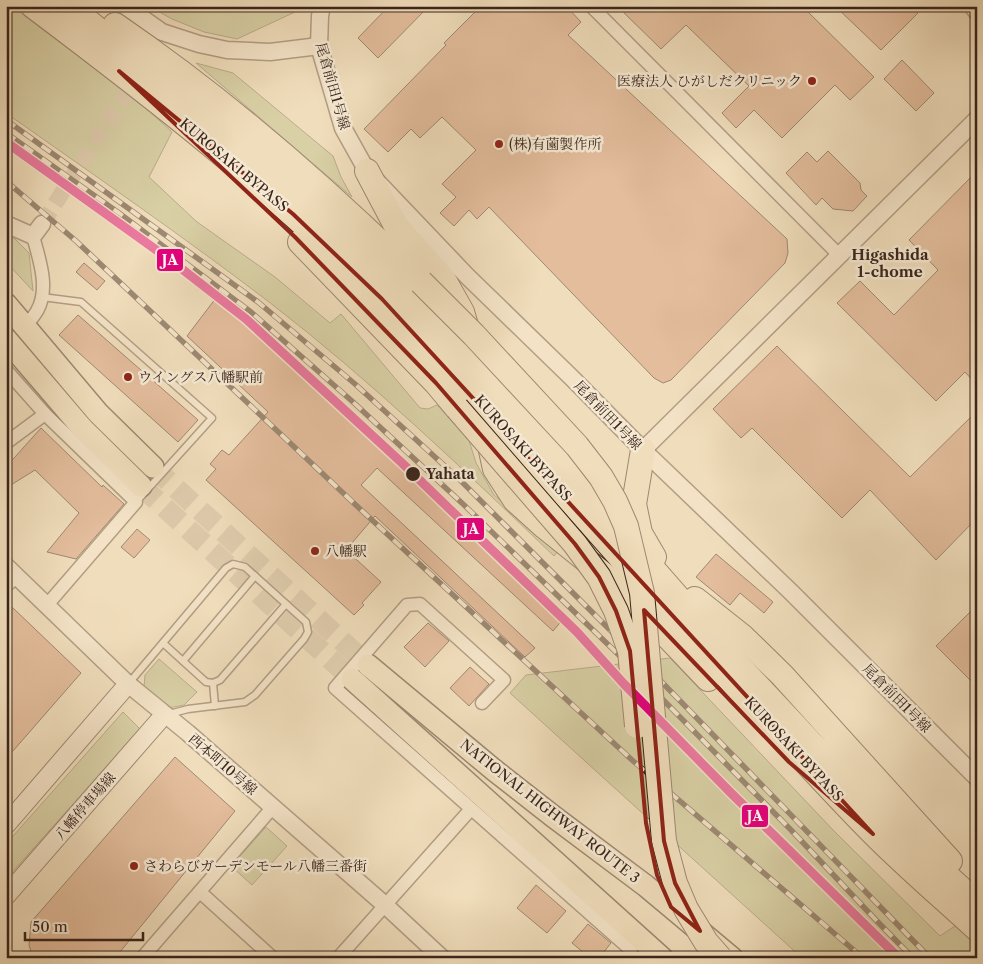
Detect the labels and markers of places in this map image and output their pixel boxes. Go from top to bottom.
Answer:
place label: 医療法人 ひがしだクリニック [617,72,802,90]
marker: 医療法人 ひがしだクリニック [806,75,818,87]
place label: (株)有薗製作所 [509,135,602,153]
marker: (株)有薗製作所 [493,138,505,150]
place label: ウイングス八幡駅前 [138,368,263,386]
marker: ウイングス八幡駅前 [122,371,134,383]
marker: Yahata [404,465,422,483]
place label: Yahata [425,465,476,483]
place label: 八幡駅 [325,542,367,560]
marker: 八幡駅 [309,545,321,557]
place label: さわらびガーデンモール八幡三番街 [144,857,367,875]
marker: さわらびガーデンモール八幡三番街 [128,860,140,872]

